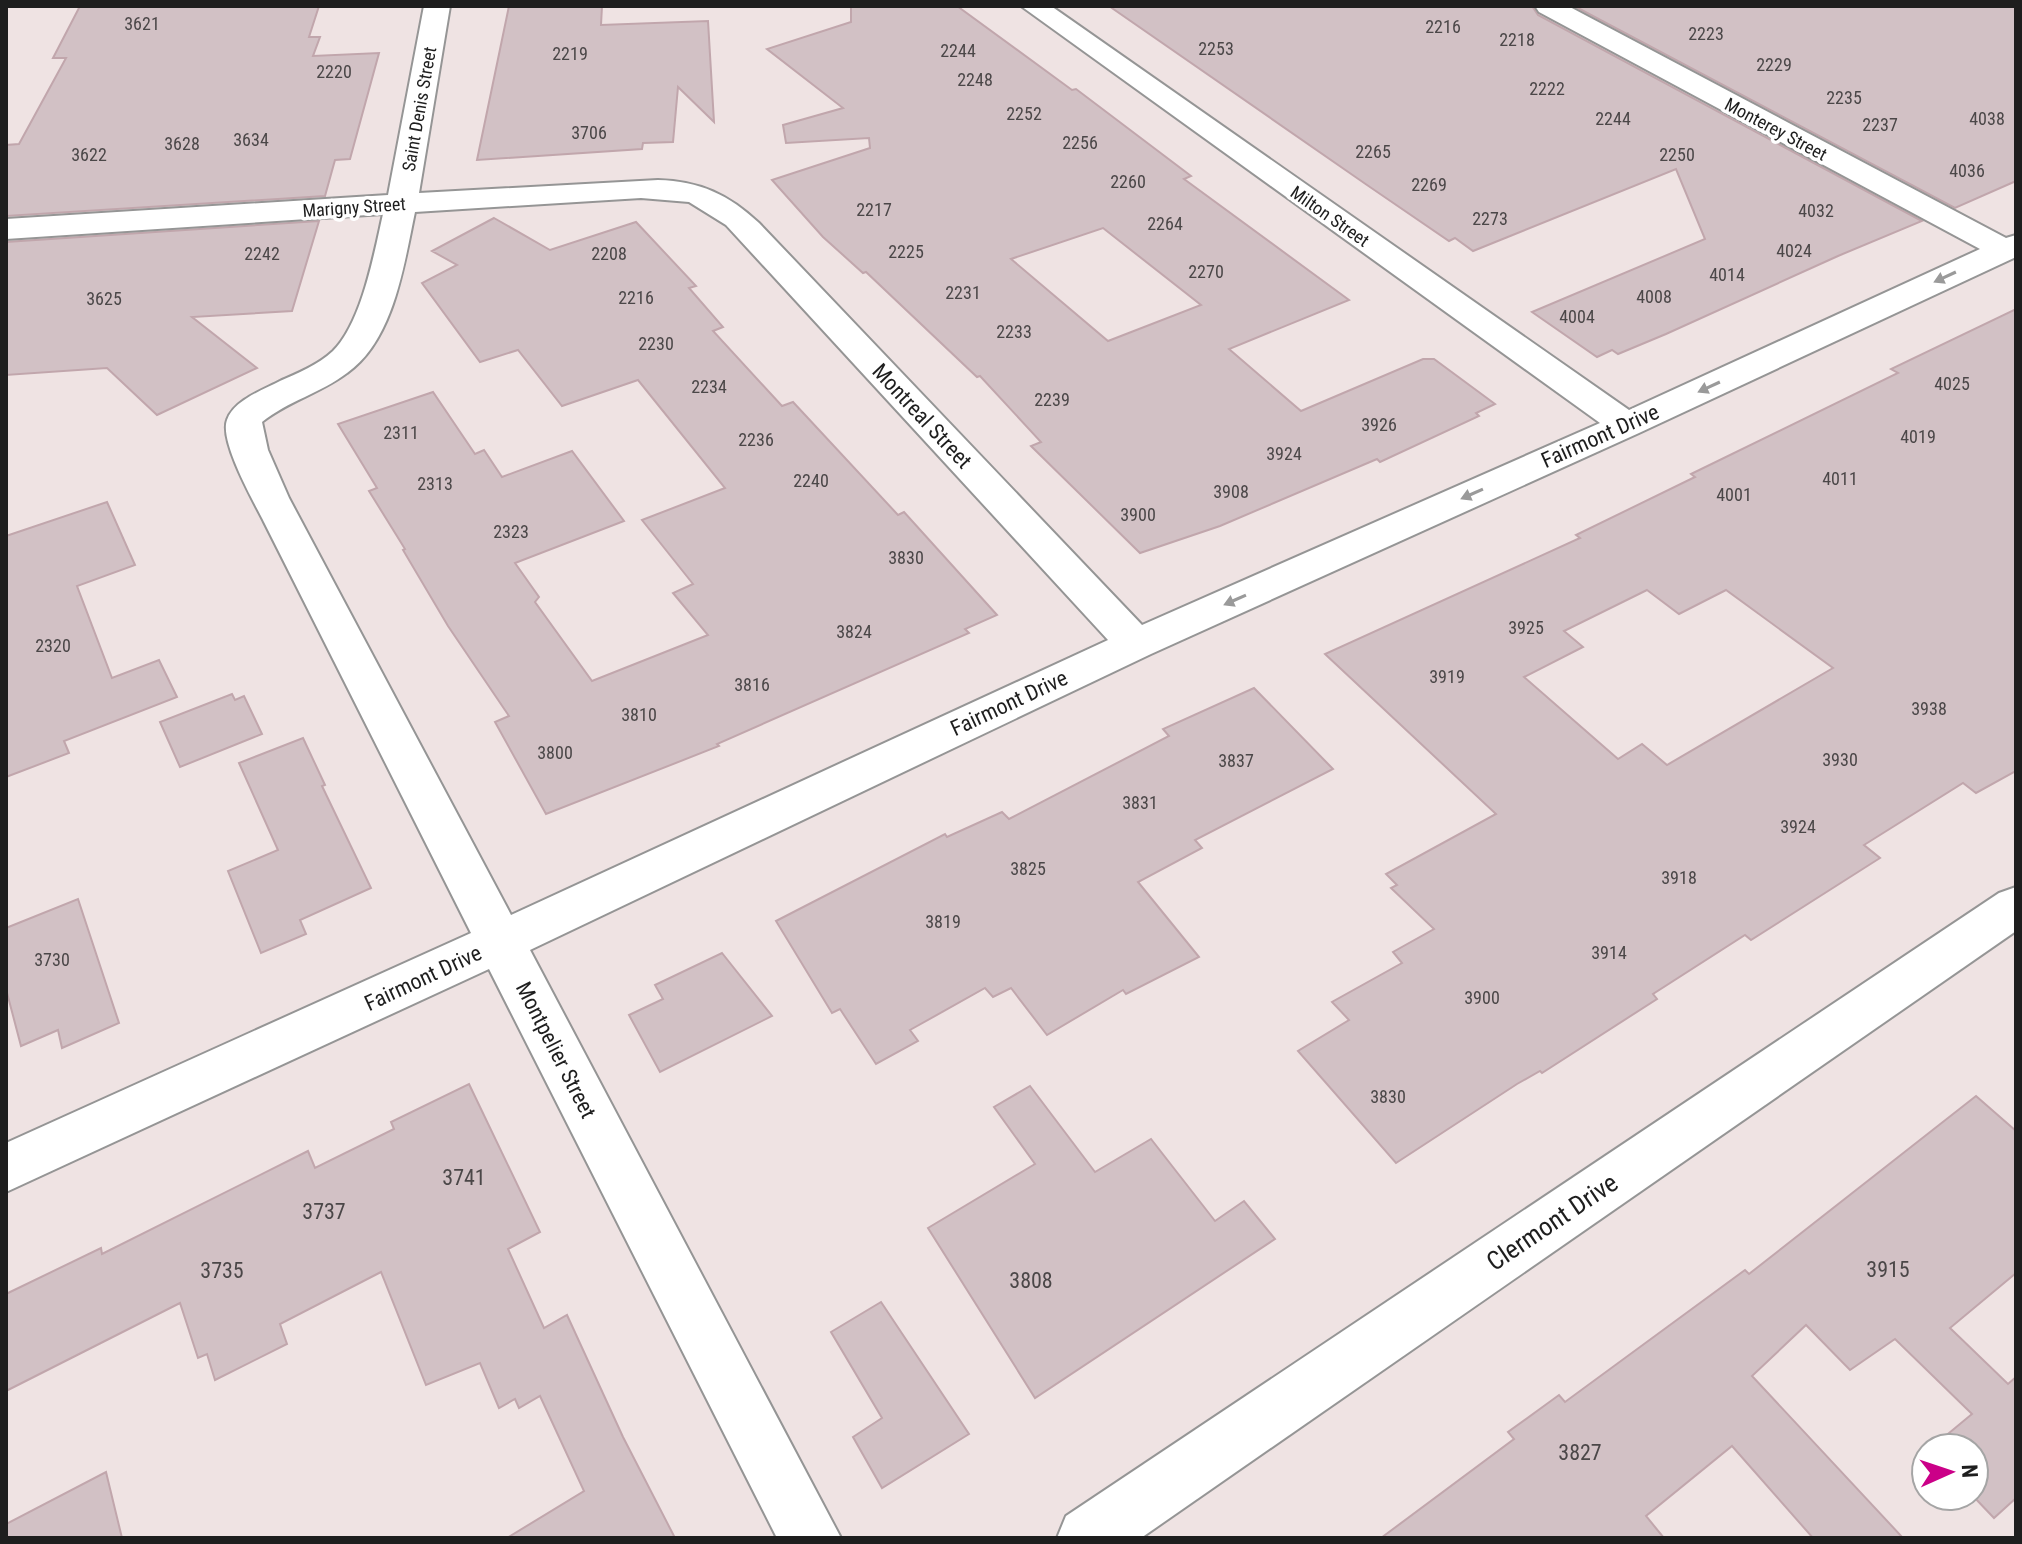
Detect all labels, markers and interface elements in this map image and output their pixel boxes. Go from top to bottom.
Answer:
house number: 3621 [124,13,160,34]
house number: 2216 [1425,16,1461,37]
house number: 2223 [1688,23,1724,44]
house number: 2218 [1499,29,1535,50]
house number: 2253 [1198,38,1234,59]
house number: 2244 [940,40,976,61]
house number: 2219 [552,43,588,64]
street label: Saint Denis Street [398,45,440,173]
house number: 2229 [1756,54,1792,75]
house number: 2220 [316,61,352,82]
house number: 2248 [957,69,993,90]
house number: 2222 [1529,78,1565,99]
house number: 2235 [1826,87,1862,108]
street label: Monterey Street [1721,93,1831,165]
house number: 2252 [1006,103,1042,124]
house number: 2244 [1595,108,1631,129]
house number: 4038 [1969,108,2005,129]
house number: 2237 [1862,114,1898,135]
house number: 3706 [571,122,607,143]
house number: 3634 [233,129,269,150]
house number: 2256 [1062,132,1098,153]
house number: 3628 [164,133,200,154]
house number: 2265 [1355,141,1391,162]
house number: 3622 [71,144,107,165]
house number: 2250 [1659,144,1695,165]
house number: 4036 [1949,160,1985,181]
house number: 2260 [1110,171,1146,192]
house number: 2269 [1411,174,1447,195]
street label: Milton Street [1287,181,1373,251]
street label: Marigny Street [302,193,406,221]
house number: 2217 [856,199,892,220]
house number: 4032 [1798,200,1834,221]
house number: 2273 [1472,208,1508,229]
house number: 2264 [1147,213,1183,234]
house number: 4024 [1776,240,1812,261]
house number: 2225 [888,241,924,262]
house number: 2242 [244,243,280,264]
house number: 2208 [591,243,627,264]
house number: 2270 [1188,261,1224,282]
house number: 4014 [1709,264,1745,285]
one-way arrow [1934,270,1957,284]
house number: 2231 [945,282,981,303]
house number: 4008 [1636,286,1672,307]
house number: 2216 [618,287,654,308]
house number: 3625 [86,288,122,309]
house number: 4004 [1559,306,1595,327]
house number: 2233 [996,321,1032,342]
house number: 2230 [638,333,674,354]
street label: Montreal Street [867,359,977,473]
house number: 4025 [1934,373,1970,394]
house number: 2234 [691,376,727,397]
one-way arrow [1698,380,1721,393]
house number: 2239 [1034,389,1070,410]
street label: Fairmont Drive [1537,399,1663,473]
house number: 3926 [1361,414,1397,435]
house number: 2311 [383,422,419,443]
house number: 4019 [1900,426,1936,447]
house number: 2236 [738,429,774,450]
house number: 3924 [1266,443,1302,464]
house number: 4011 [1822,468,1858,489]
house number: 2240 [793,470,829,491]
house number: 2313 [417,473,453,494]
house number: 3908 [1213,481,1249,502]
house number: 4001 [1716,484,1752,505]
one-way arrow [1461,487,1484,500]
house number: 3900 [1120,504,1156,525]
house number: 2323 [493,521,529,542]
house number: 3830 [888,547,924,568]
one-way arrow [1223,593,1247,606]
house number: 3925 [1508,617,1544,638]
house number: 3824 [836,621,872,642]
house number: 2320 [35,635,71,656]
street label: Fairmont Drive [947,665,1071,741]
house number: 3919 [1429,666,1465,687]
house number: 3816 [734,674,770,695]
house number: 3938 [1911,698,1947,719]
house number: 3810 [621,704,657,725]
house number: 3800 [537,742,573,763]
house number: 3930 [1822,749,1858,770]
house number: 3837 [1218,750,1254,771]
house number: 3831 [1122,792,1158,813]
house number: 3924 [1780,816,1816,837]
house number: 3825 [1010,858,1046,879]
house number: 3918 [1661,867,1697,888]
house number: 3819 [925,911,961,932]
street label: Fairmont Drive [361,940,485,1016]
house number: 3914 [1591,942,1627,963]
house number: 3730 [34,949,70,970]
street label: Montpelier Street [511,978,601,1122]
house number: 3900 [1464,987,1500,1008]
house number: 3830 [1370,1086,1406,1107]
house number: 3741 [442,1165,486,1190]
street label: Clermont Drive [1481,1167,1623,1277]
house number: 3737 [302,1199,346,1224]
house number: 3915 [1866,1257,1910,1282]
house number: 3735 [200,1258,244,1283]
house number: 3808 [1009,1268,1053,1293]
north arrow [1910,1432,1990,1512]
house number: 3827 [1558,1440,1602,1465]
text: N [1957,1464,1982,1478]

